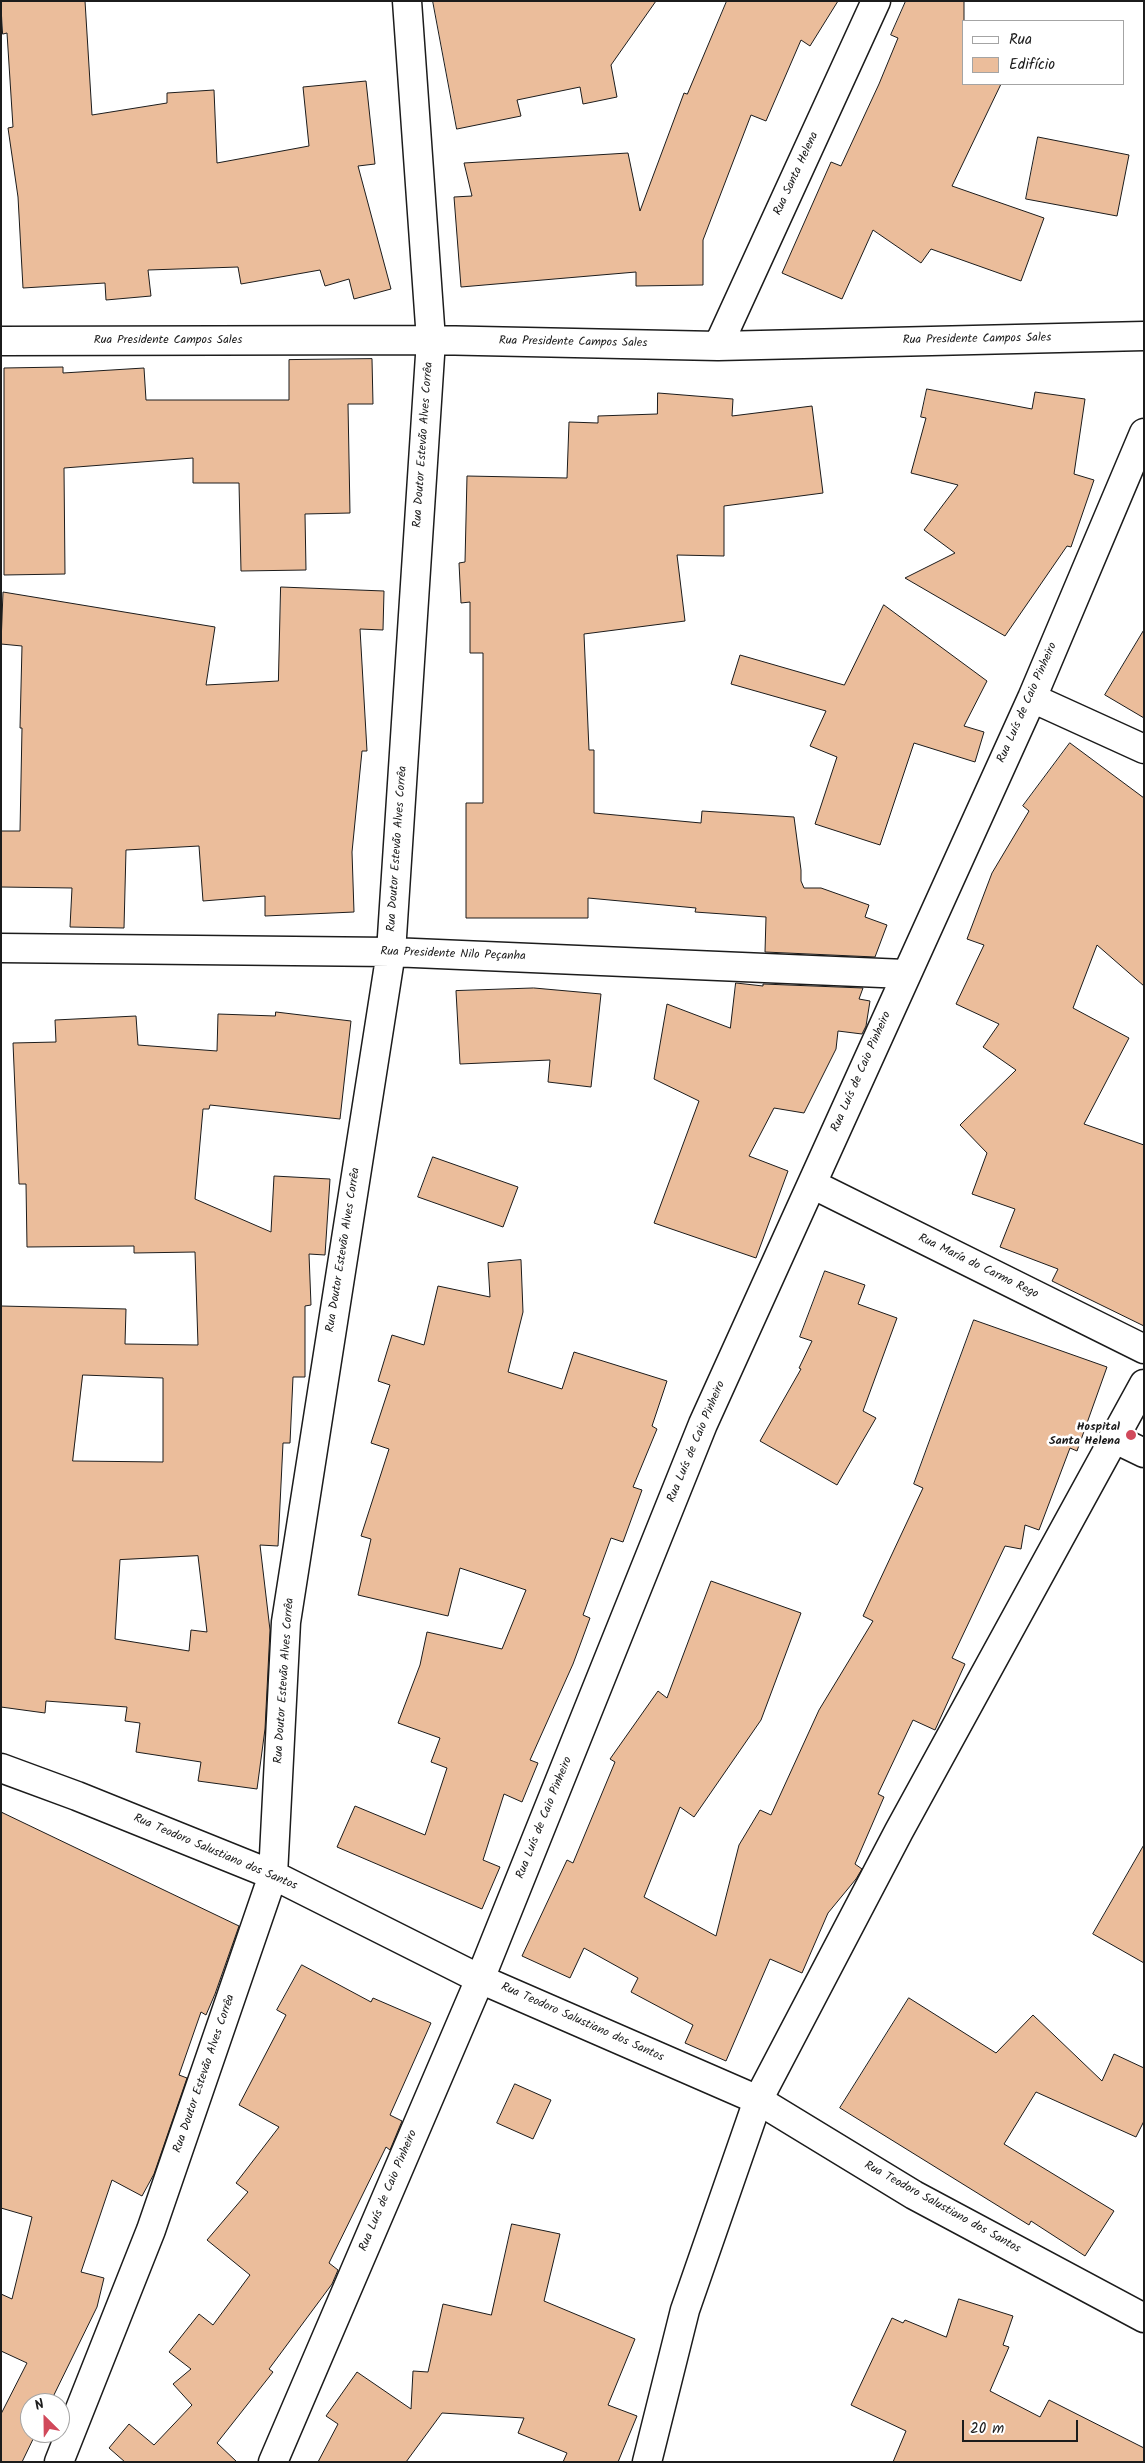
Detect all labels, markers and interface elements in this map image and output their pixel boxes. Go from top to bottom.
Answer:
legend [962,20,1125,85]
text: Rua [1009,28,1032,52]
text: Edifício [1009,53,1055,77]
street label: Rua Santa Helena [771,130,823,218]
street label: Rua Presidente Campos Sales [903,332,1051,348]
street label: Rua Presidente Campos Sales [94,334,242,348]
street label: Rua Presidente Campos Sales [499,335,647,351]
street label: Rua Doutor Estevão Alves Corrêa [411,362,437,528]
street label: Rua Luís de Caio Pinheiro [995,641,1061,765]
street label: Rua Doutor Estevão Alves Corrêa [385,766,411,932]
street label: Rua Presidente Nilo Peçanha [380,945,526,965]
street label: Rua Luís de Caio Pinheiro [829,1010,895,1134]
street label: Rua Doutor Estevão Alves Corrêa [324,1167,364,1333]
street label: Rua María do Carmo Rego [916,1232,1040,1302]
street label: Rua Luís de Caio Pinheiro [665,1379,729,1505]
place label: Hospital Santa Helena [1049,1421,1120,1449]
marker: Hospital Santa Helena [1124,1428,1138,1442]
street label: Rua Doutor Estevão Alves Corrêa [272,1598,298,1764]
street label: Rua Luís de Caio Pinheiro [514,1755,576,1881]
street label: Rua Teodoro Salustiano dos Santos [131,1812,299,1894]
street label: Rua Teodoro Salustiano dos Santos [498,1980,666,2066]
street label: Rua Doutor Estevão Alves Corrêa [171,1993,239,2155]
street label: Rua Luís de Caio Pinheiro [357,2128,421,2254]
street label: Rua Teodoro Salustiano dos Santos [861,2159,1023,2257]
north arrow [20,2393,70,2443]
text: N [31,2393,48,2417]
scale bar [965,2410,1081,2442]
text: 20 m [970,2417,1004,2441]

